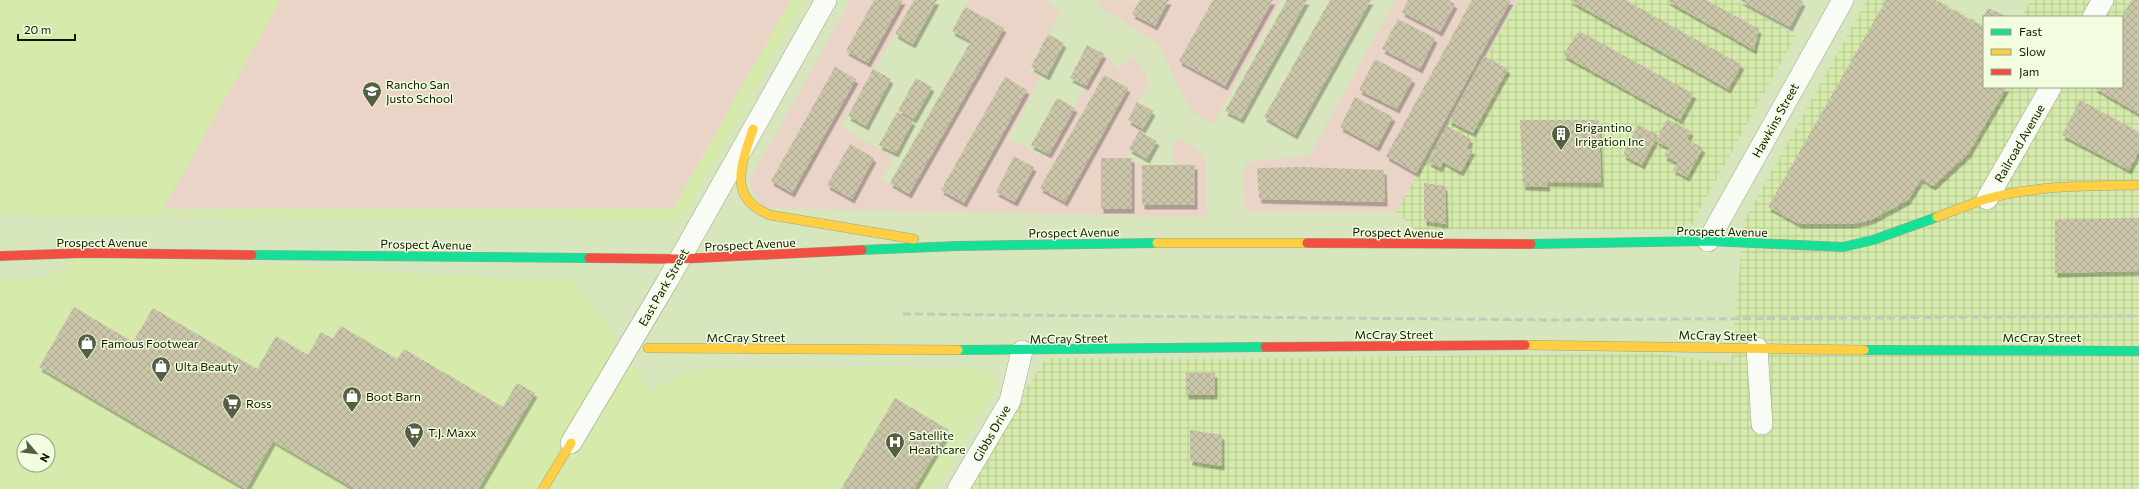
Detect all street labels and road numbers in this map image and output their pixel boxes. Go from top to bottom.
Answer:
street label: Hawkins Street [1749,80,1801,160]
street label: Railroad Avenue [1991,102,2047,184]
street label: Prospect Avenue [1676,223,1768,239]
street label: Prospect Avenue [1028,224,1120,240]
street label: Prospect Avenue [1352,224,1444,240]
street label: Prospect Avenue [56,235,148,249]
street label: Prospect Avenue [704,235,796,253]
street label: Prospect Avenue [380,236,472,252]
street label: East Park Street [635,246,691,328]
street label: McCray Street [1355,327,1434,341]
street label: McCray Street [1678,327,1758,343]
street label: McCray Street [707,330,786,344]
street label: McCray Street [1029,330,1109,346]
street label: McCray Street [2003,330,2082,344]
street label: Gibbs Drive [969,402,1013,464]

